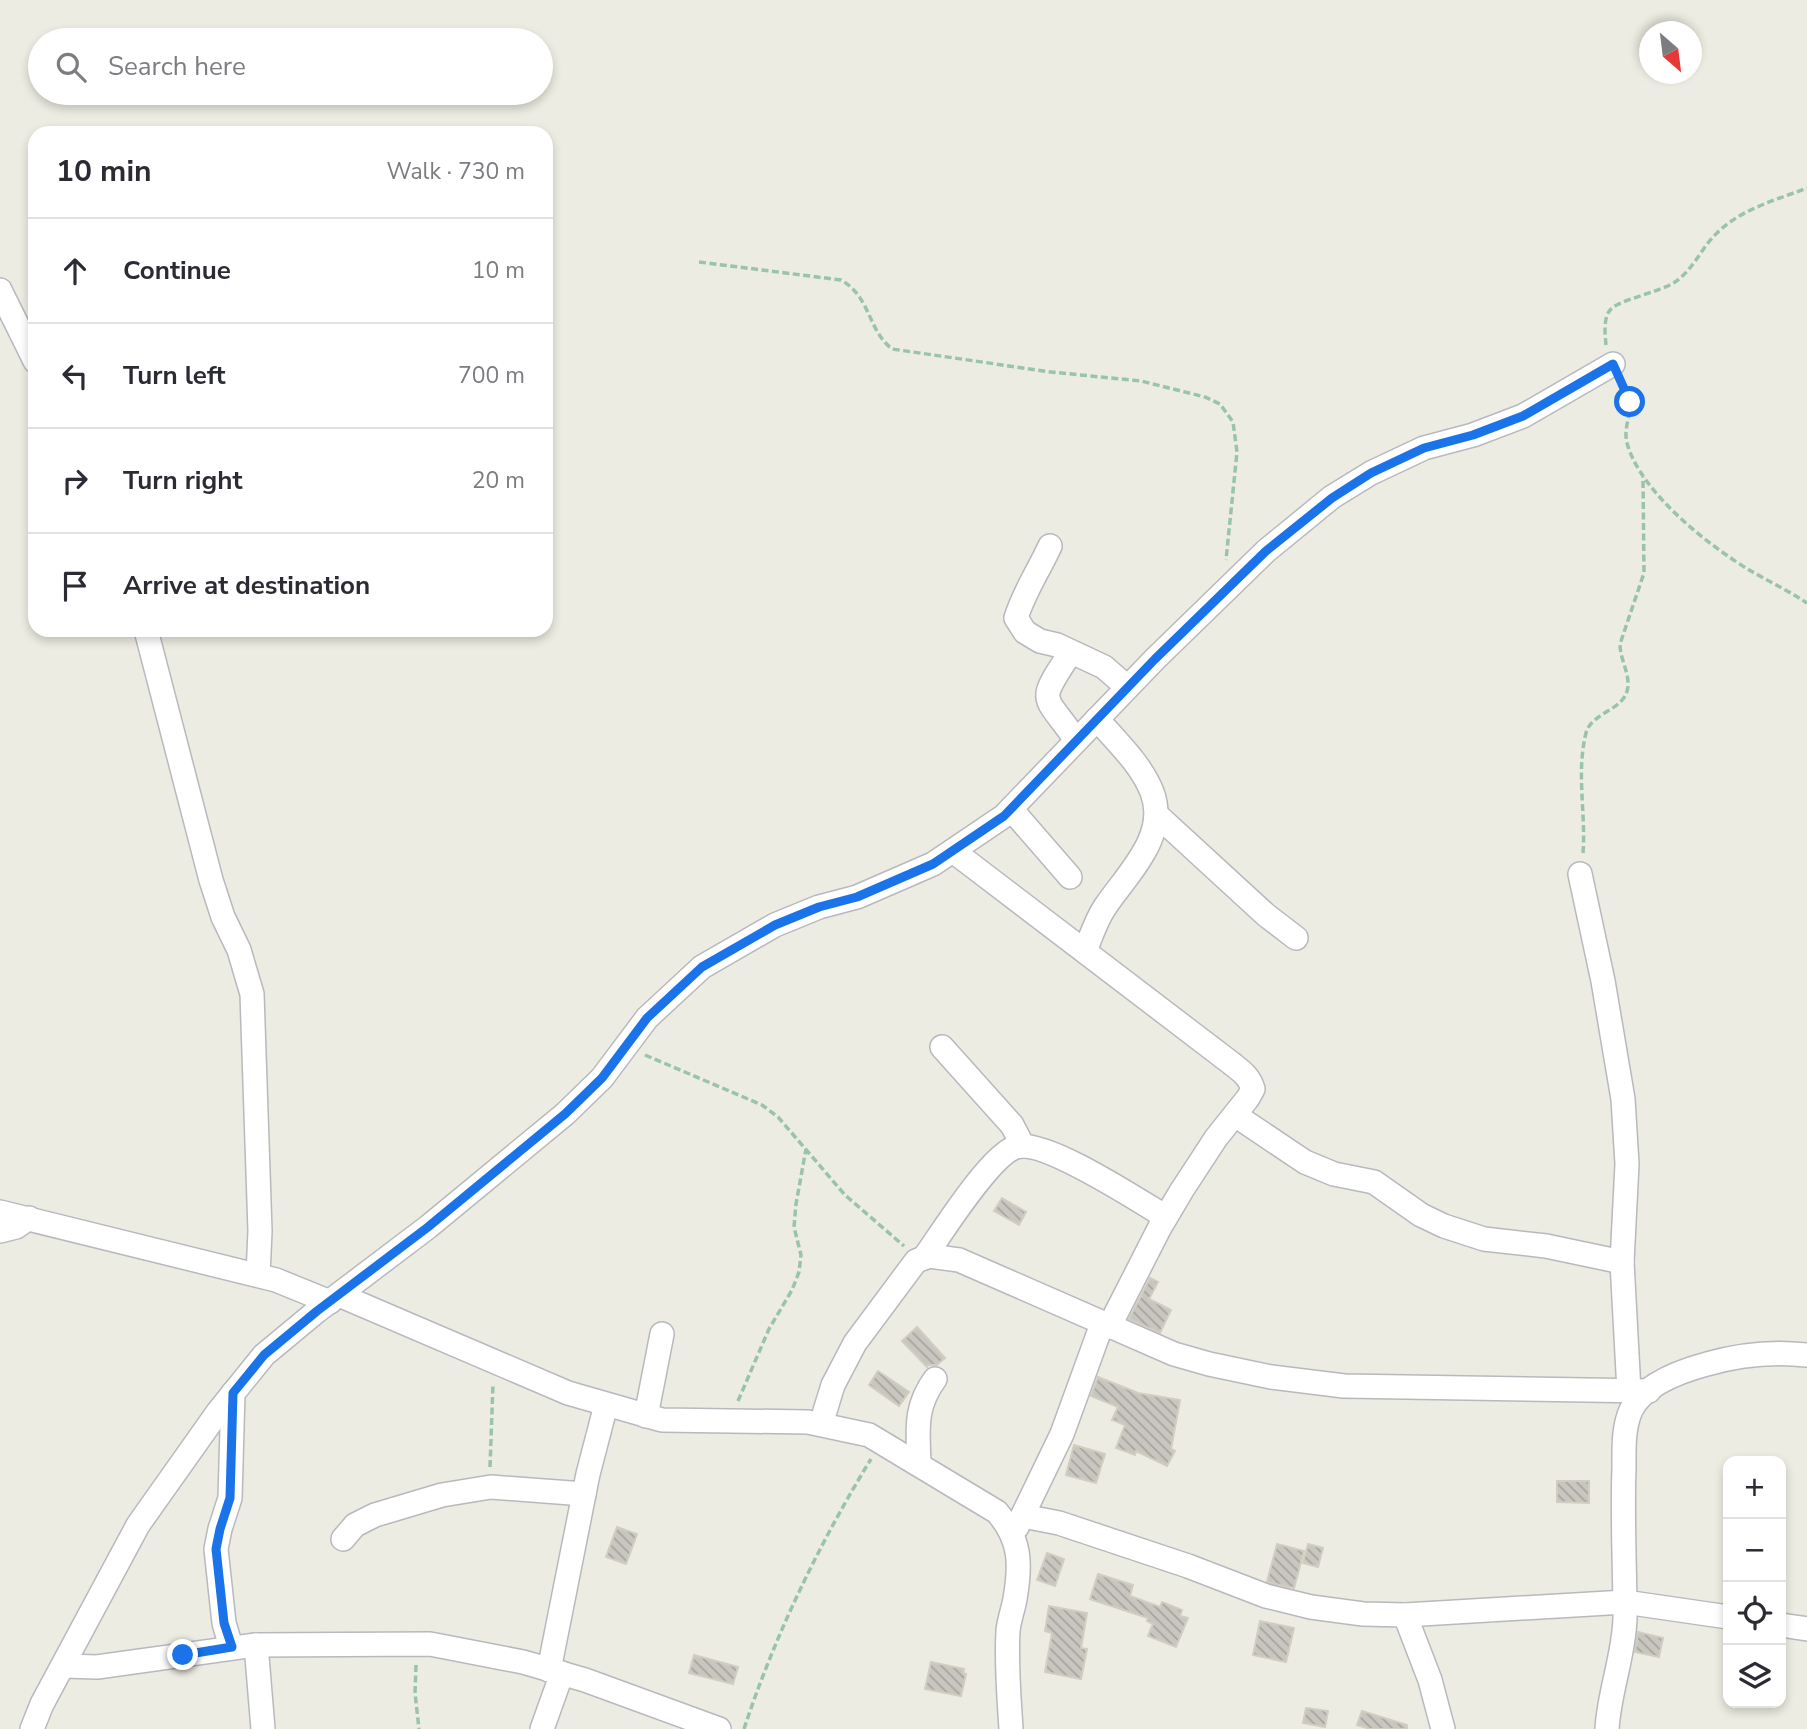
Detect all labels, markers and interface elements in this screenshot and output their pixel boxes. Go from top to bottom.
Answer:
north arrow [1639,21,1702,84]
search box [28,28,553,105]
icon: search [52,48,90,86]
text: Search here [108,49,246,84]
text: 10 min [56,151,152,192]
text: Walk · 730 m [386,156,525,187]
icon: ahead [56,252,94,290]
text: Continue [123,253,231,288]
text: 10 m [472,255,525,286]
icon: left [56,357,94,395]
text: Turn left [123,358,226,393]
text: 700 m [458,360,525,391]
route start [1614,386,1645,417]
icon: right [56,462,94,500]
text: Turn right [123,463,242,498]
text: 20 m [472,465,525,496]
icon: arrive [56,567,94,605]
text: Arrive at destination [123,568,370,603]
map controls [1723,1456,1786,1708]
button: + [1723,1456,1786,1519]
button: − [1723,1519,1786,1582]
button: locate [1723,1582,1786,1645]
route end [167,1639,198,1670]
button: layers [1723,1645,1786,1708]

